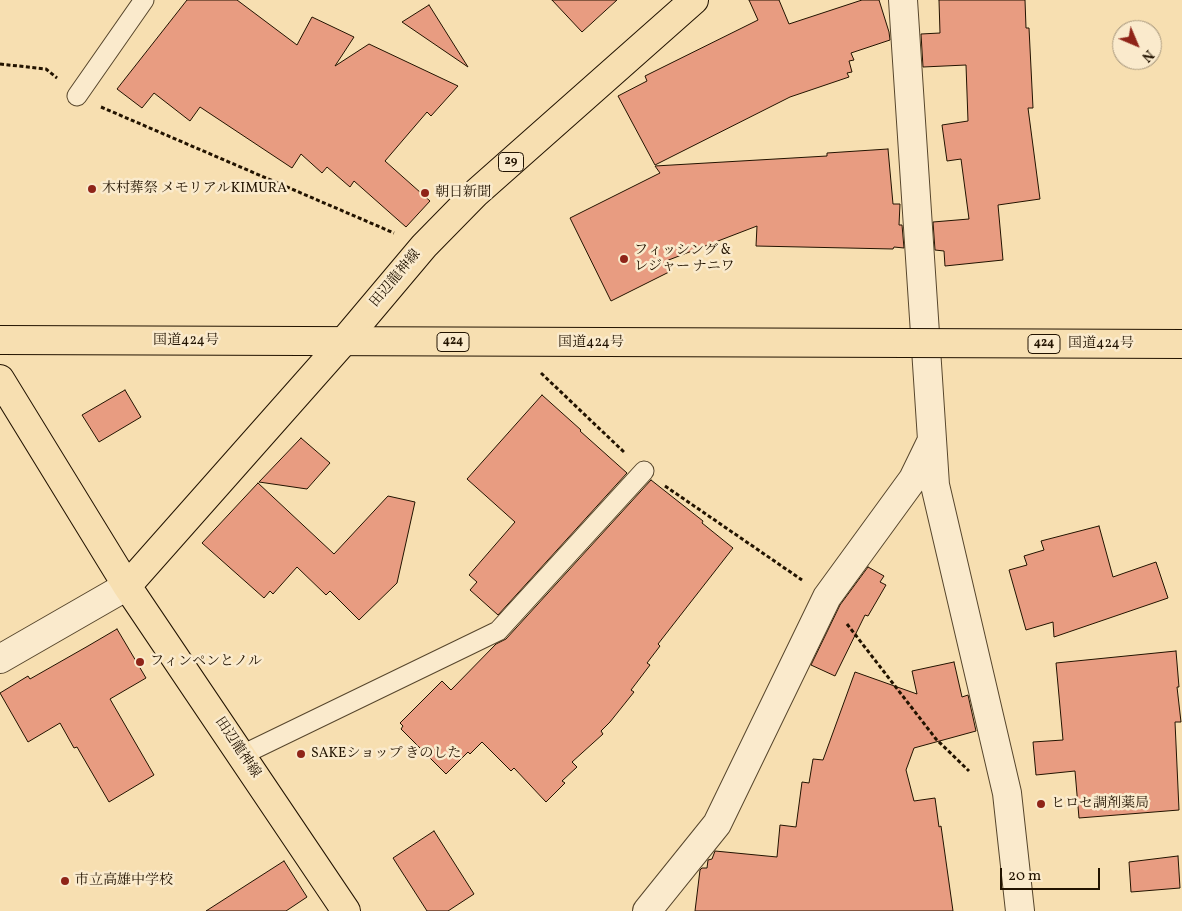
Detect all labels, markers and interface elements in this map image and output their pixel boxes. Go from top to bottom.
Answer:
north arrow [1112,20,1162,70]
text: N [1137,45,1158,66]
road number: 29 [498,152,524,172]
place label: 木村葬祭 メモリアルKIMURA [102,181,287,197]
marker: 木村葬祭 メモリアルKIMURA [86,183,98,195]
place label: 朝日新聞 [435,185,491,201]
marker: 朝日新聞 [419,187,431,199]
place label: フィッシング & レジャー ナニワ [634,243,735,276]
street label: 田辺龍神線 [367,247,425,311]
marker: フィッシング & レジャー ナニワ [618,253,630,265]
road number: 424 [437,332,469,352]
street label: 国道424号 [153,333,219,349]
road number: 424 [1028,334,1060,354]
street label: 国道424号 [558,335,624,351]
street label: 国道424号 [1068,336,1134,352]
place label: フィンペンとノル [150,654,262,670]
marker: フィンペンとノル [134,656,146,668]
street label: 田辺龍神線 [210,714,264,782]
place label: SAKEショップ きのした [311,746,461,762]
marker: SAKEショップ きのした [295,748,307,760]
place label: ヒロセ調剤薬局 [1051,796,1149,812]
marker: ヒロセ調剤薬局 [1035,798,1047,810]
scale bar [1002,858,1102,890]
text: 20 m [1008,866,1041,887]
place label: 市立高雄中学校 [75,873,173,889]
marker: 市立高雄中学校 [59,875,71,887]

